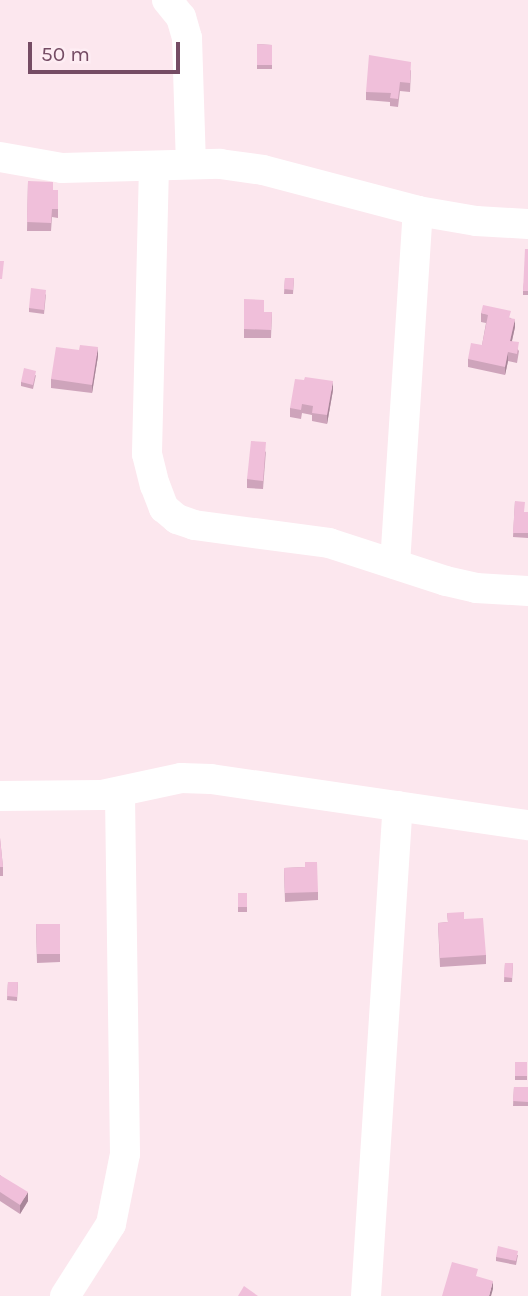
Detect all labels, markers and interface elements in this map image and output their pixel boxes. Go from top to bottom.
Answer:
scale bar [32,28,184,72]
text: 50 m [41,42,90,66]

